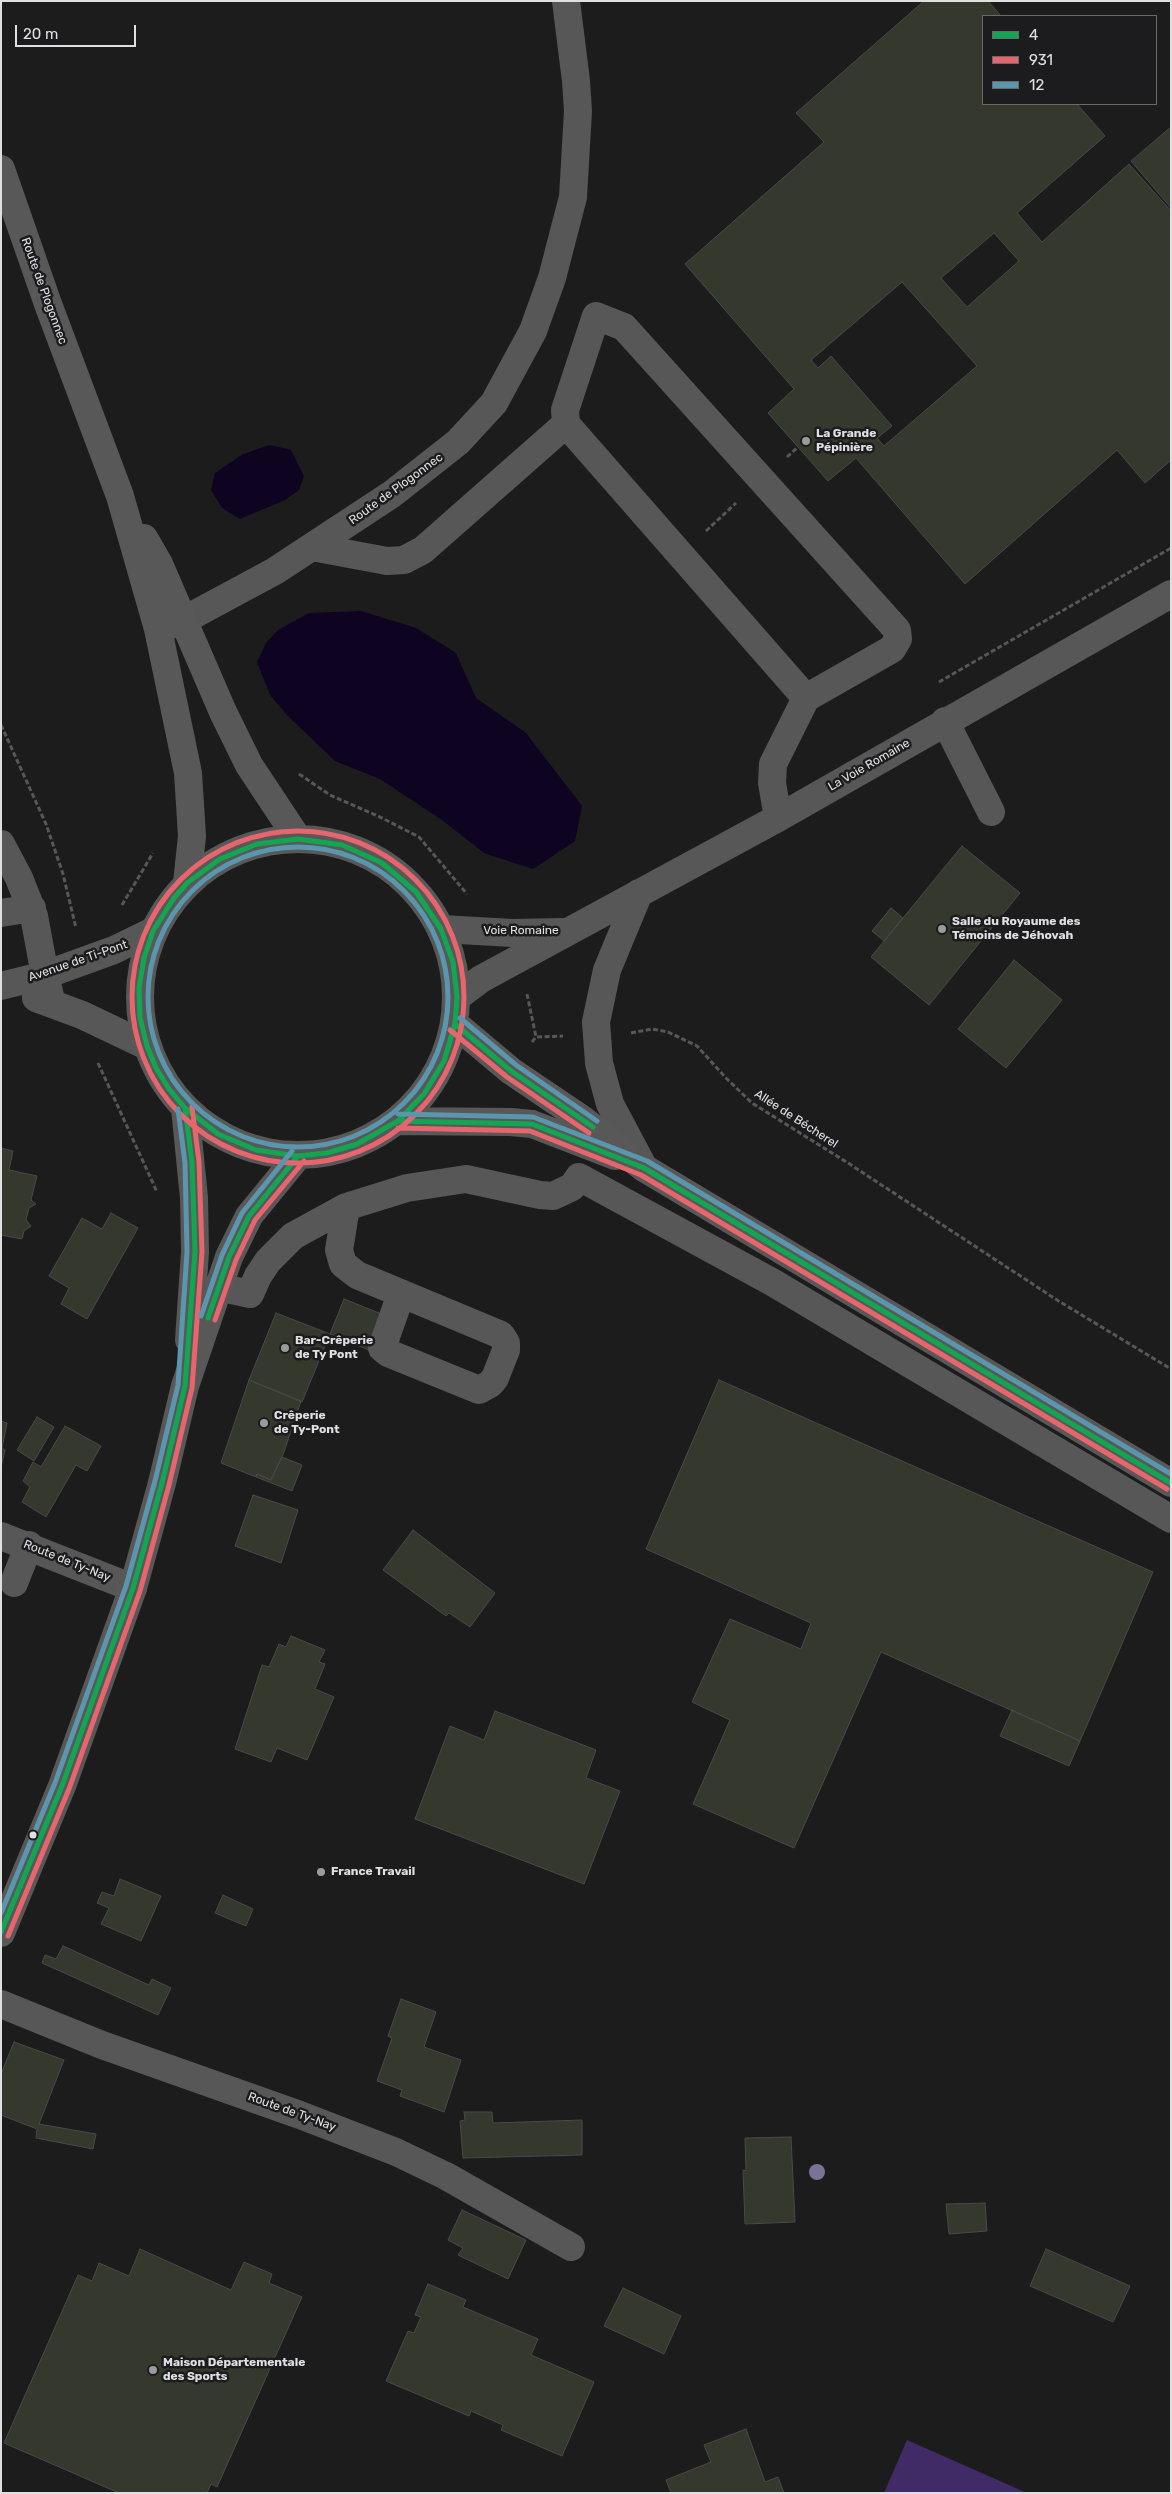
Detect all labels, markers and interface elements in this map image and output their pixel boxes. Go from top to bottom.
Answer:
scale bar [18,15,139,47]
legend [982,15,1157,105]
text: 20 m [23,25,58,43]
text: 4 [1029,26,1038,44]
text: 931 [1029,51,1053,69]
text: 12 [1029,76,1044,94]
street label: Route de Plogonnec [18,236,70,346]
place label: La Grande Pépinière [816,427,876,455]
marker: La Grande Pépinière [800,435,812,447]
street label: Route de Plogonnec [346,450,446,528]
street label: La Voie Romaine [826,736,912,794]
place label: Salle du Royaume des Témoins de Jéhovah [952,915,1080,943]
marker: Salle du Royaume des Témoins de Jéhovah [936,923,948,935]
street label: Voie Romaine [483,924,559,938]
street label: Avenue de Ti-Pont [27,937,129,985]
street label: Allée de Bécherel [752,1087,840,1151]
place label: Bar-Crêperie de Ty Pont [295,1334,373,1362]
marker: Bar-Crêperie de Ty Pont [279,1342,291,1354]
place label: Crêperie de Ty-Pont [274,1409,340,1437]
marker: Crêperie de Ty-Pont [258,1417,270,1429]
street label: Route de Ty-Nay [21,1537,113,1585]
unlabelled marker [28,1830,38,1840]
place label: France Travail [331,1865,415,1879]
marker: France Travail [315,1866,327,1878]
street label: Route de Ty-Nay [246,2089,338,2135]
place label: Maison Départementale des Sports [163,2356,305,2384]
marker: Maison Départementale des Sports [147,2364,159,2376]

